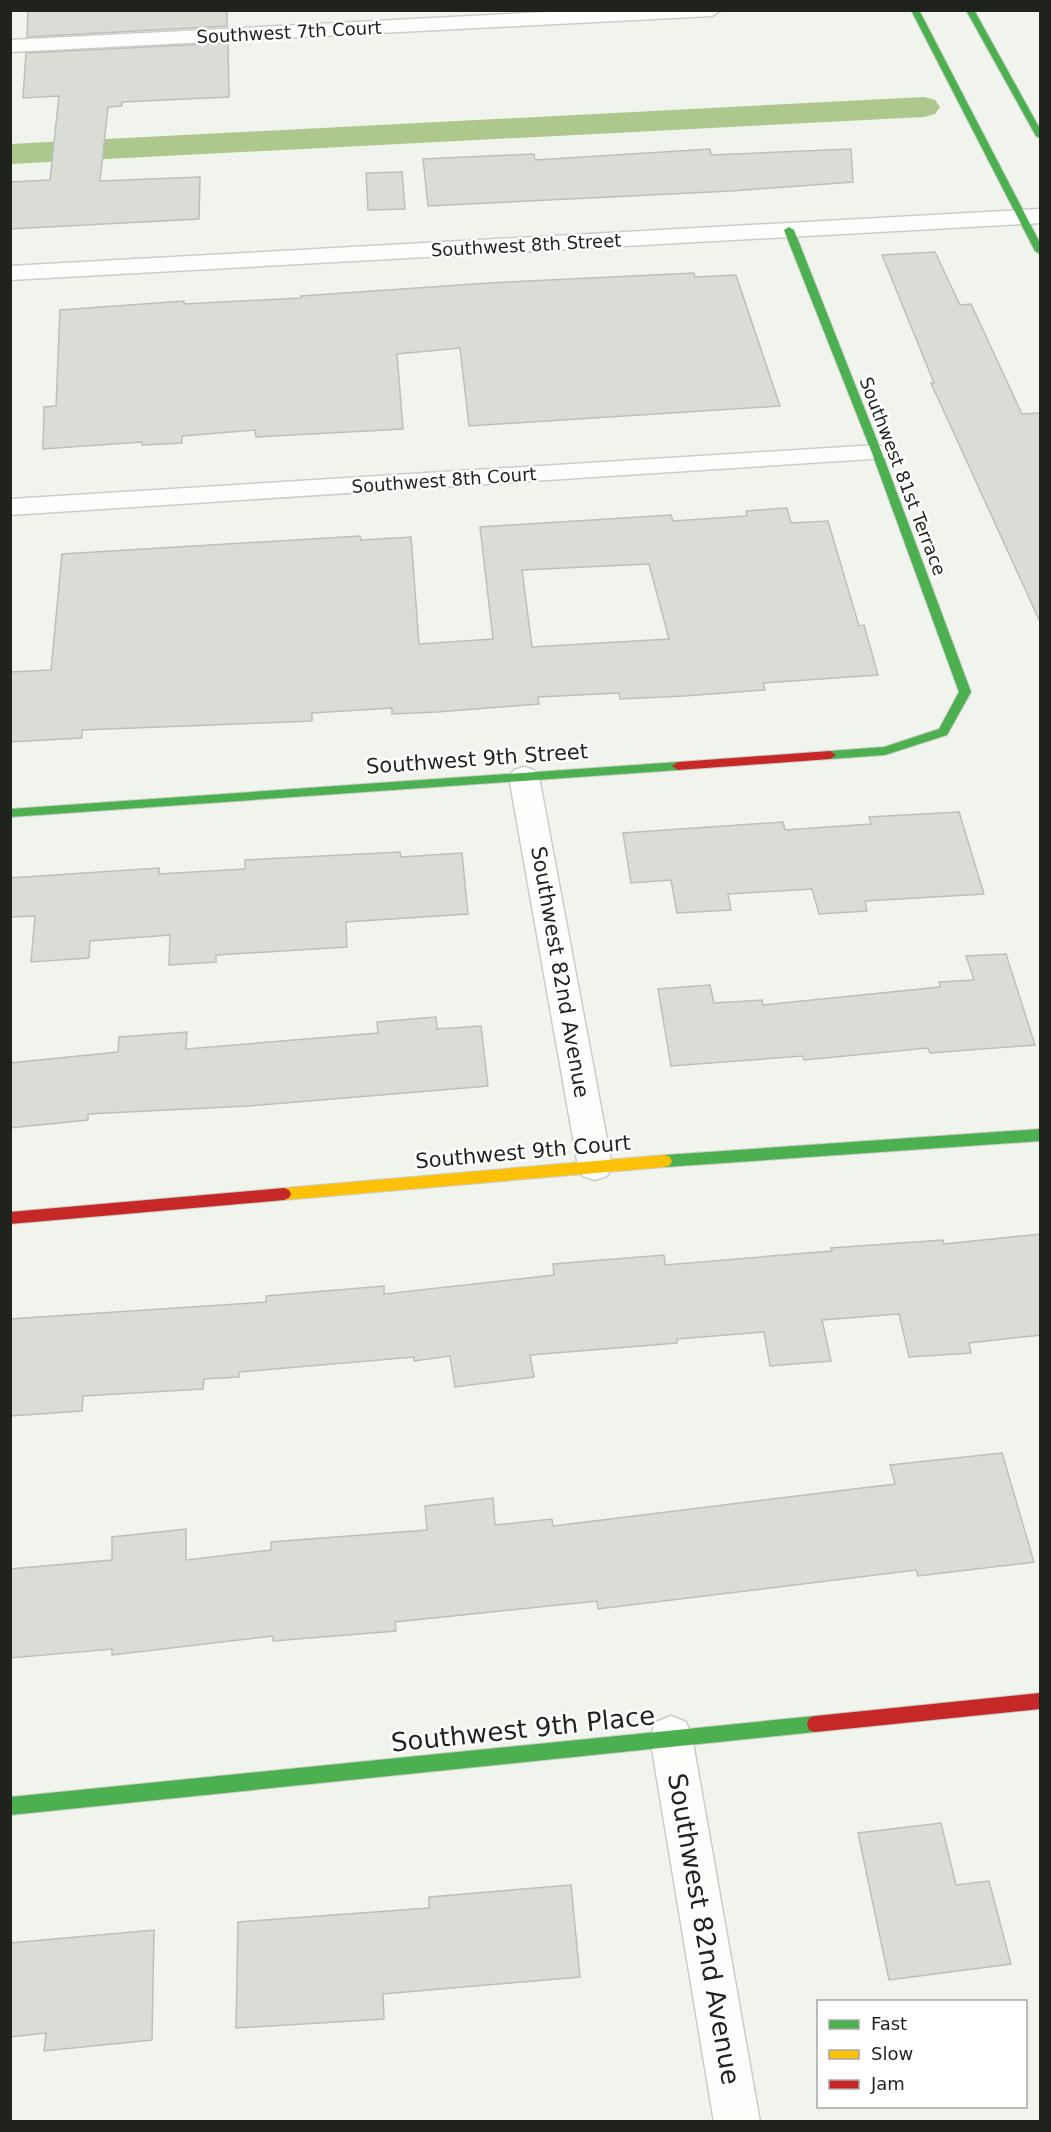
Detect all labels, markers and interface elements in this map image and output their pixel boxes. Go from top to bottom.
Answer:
street label: Southwest 7th Court [196,17,382,47]
street label: Southwest 8th Street [430,230,622,260]
street label: Southwest 81st Terrace [855,374,951,578]
street label: Southwest 8th Court [351,463,537,497]
street label: Southwest 9th Street [365,739,589,779]
street label: Southwest 82nd Avenue [526,844,594,1100]
street label: Southwest 9th Court [414,1131,632,1173]
street label: Southwest 9th Place [389,1700,657,1758]
street label: Southwest 82nd Avenue [662,1771,746,2087]
legend [817,2000,1027,2108]
text: Fast [871,2013,907,2034]
text: Slow [871,2043,913,2064]
text: Jam [870,2073,905,2094]

